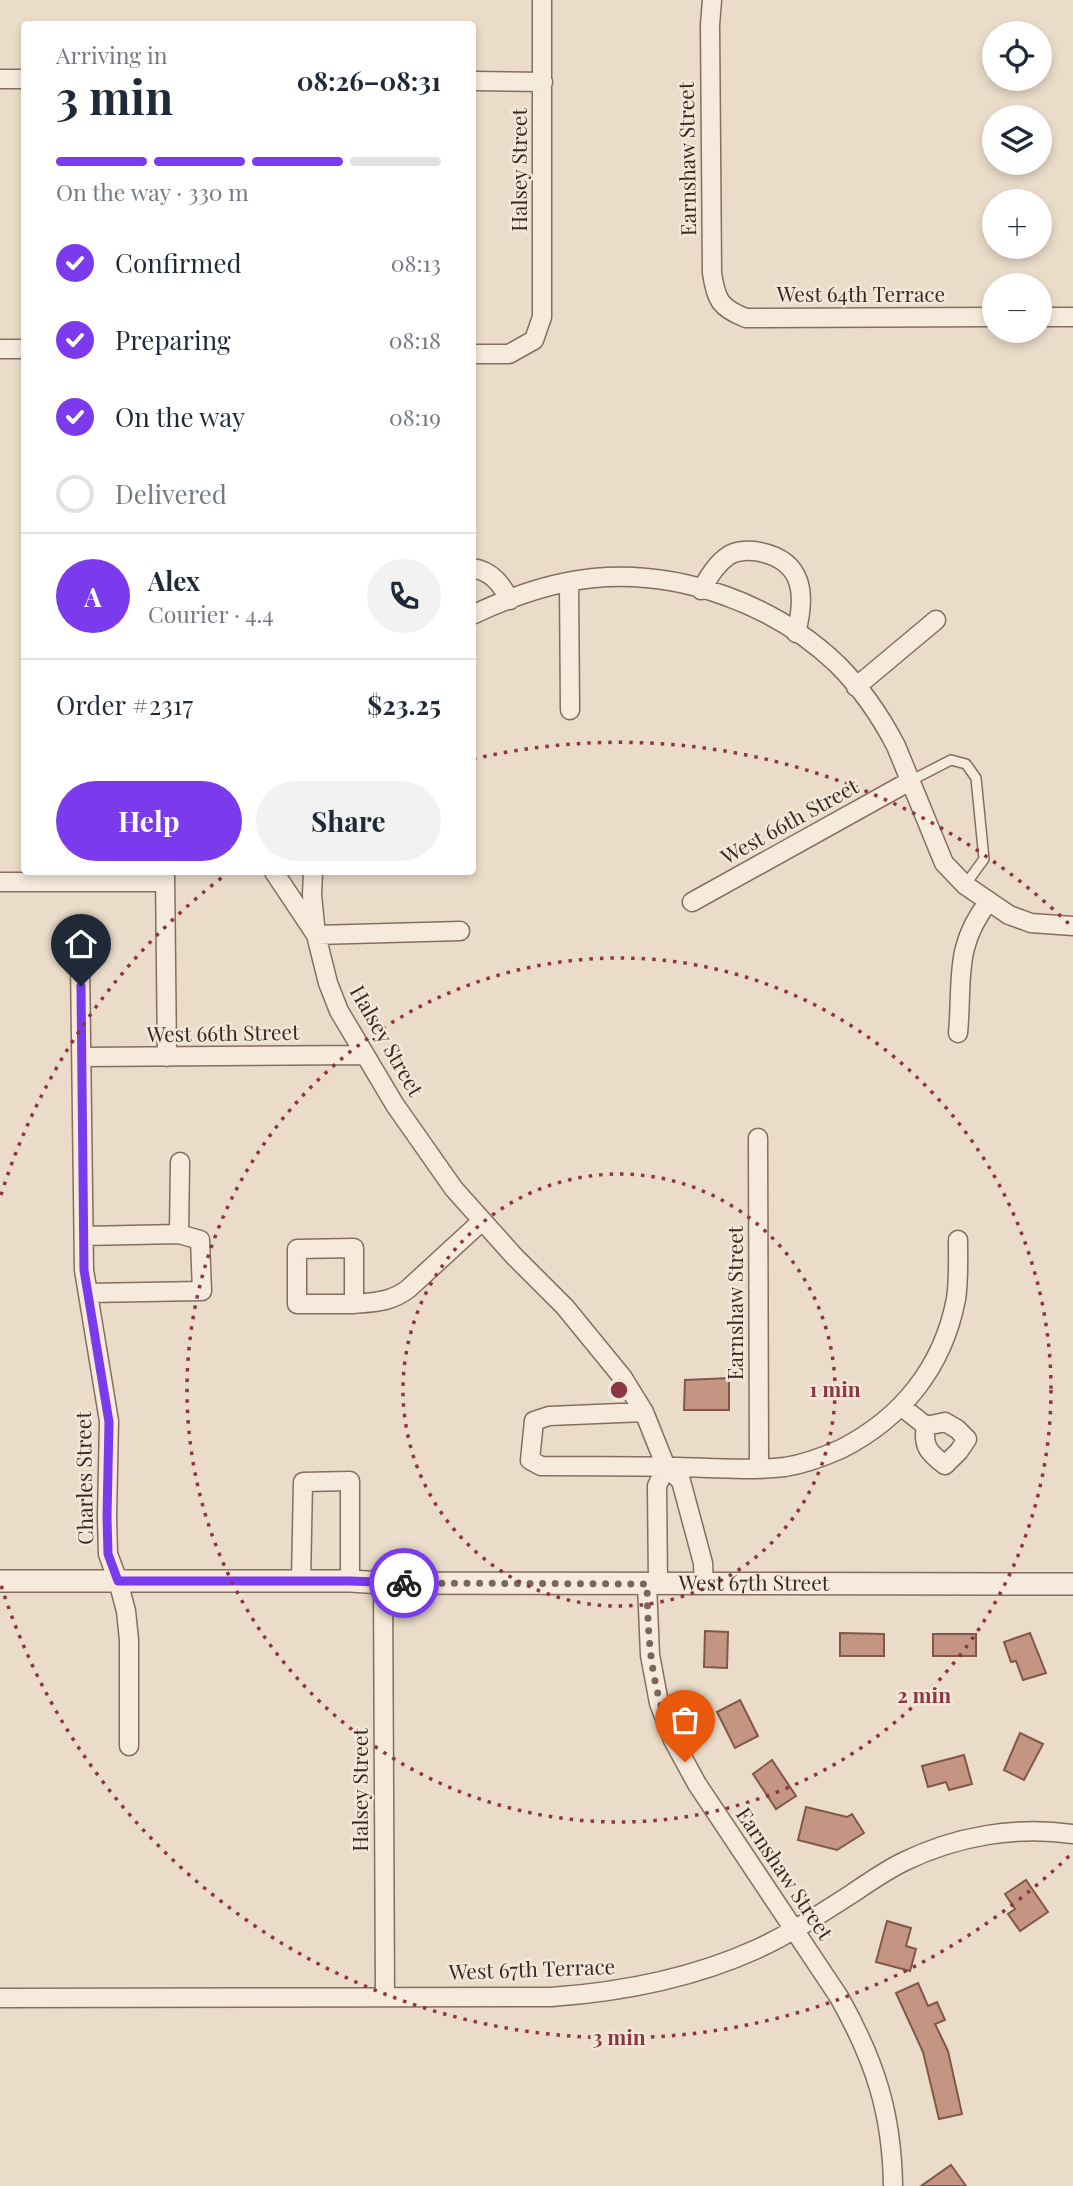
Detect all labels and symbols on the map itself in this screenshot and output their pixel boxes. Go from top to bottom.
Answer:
street label: Earnshaw Street [671,81,701,237]
street label: Halsey Street [504,108,532,232]
street label: West 64th Terrace [776,279,945,307]
street label: West 66th Street [714,771,863,870]
pin [51,914,111,986]
street label: Halsey Street [345,979,431,1101]
street label: West 66th Street [145,1017,300,1047]
street label: Earnshaw Street [720,1225,748,1380]
text: 1 min [809,1374,861,1402]
centre of rings [607,1378,631,1402]
street label: Charles Street [68,1410,98,1545]
courier [369,1548,439,1618]
street label: West 67th Street [678,1567,830,1596]
text: 2 min [897,1680,951,1708]
pin [655,1690,715,1762]
street label: Halsey Street [345,1728,373,1852]
street label: Earnshaw Street [731,1801,841,1945]
street label: West 67th Terrace [447,1951,616,1985]
text: 3 min [592,2022,646,2050]

